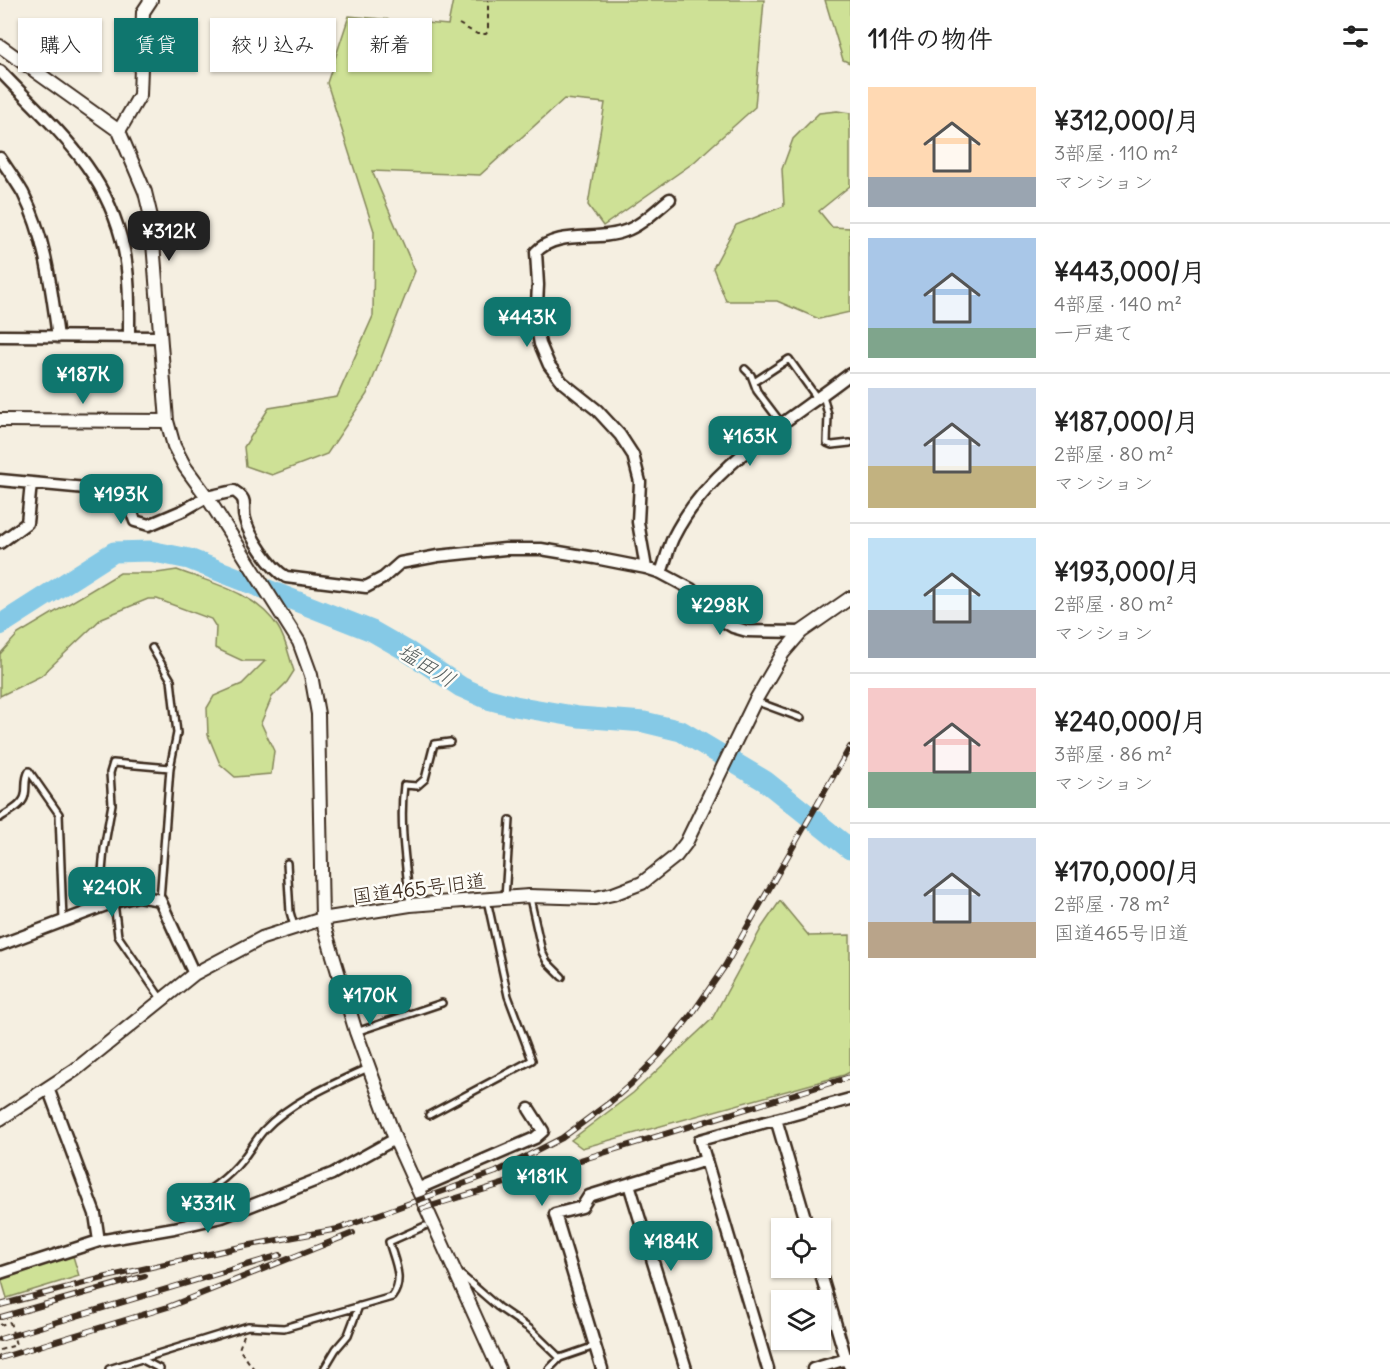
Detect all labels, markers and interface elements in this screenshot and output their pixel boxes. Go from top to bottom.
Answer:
chip: 購入 [18,18,102,72]
chip: 賃貸 [114,18,198,72]
chip: 絞り込み [210,18,336,72]
chip: 新着 [348,18,432,72]
icon: filters [1339,20,1372,53]
text: 11件の物件 [868,22,993,55]
text: ¥312,000/月 [1054,104,1200,137]
icon: home [916,111,988,183]
text: 3部屋 · 110 m² [1054,140,1178,165]
text: マンション [1054,169,1153,194]
pin: ¥312K [127,211,211,262]
text: ¥312K [142,218,196,243]
text: ¥443,000/月 [1054,255,1206,288]
icon: home [916,262,988,334]
text: 4部屋 · 140 m² [1054,291,1182,316]
pin: ¥443K [485,297,569,348]
text: ¥443K [498,304,556,329]
text: 一戸建て [1054,320,1134,345]
pin: ¥187K [41,354,125,405]
text: ¥187K [56,361,110,386]
text: ¥187,000/月 [1054,405,1199,438]
icon: home [916,412,988,484]
pin: ¥163K [708,416,792,467]
text: ¥163K [723,423,777,448]
text: 2部屋 · 80 m² [1054,441,1173,466]
text: マンション [1054,470,1153,495]
pin: ¥193K [79,474,163,525]
text: ¥193K [94,481,148,506]
text: ¥193,000/月 [1054,555,1201,588]
icon: home [916,562,988,634]
pin: ¥298K [678,585,762,636]
text: 2部屋 · 80 m² [1054,591,1173,616]
text: ¥298K [691,592,749,617]
text: マンション [1054,620,1153,645]
water label: 塩田川 [393,637,461,693]
text: ¥240,000/月 [1054,705,1207,738]
icon: home [916,712,988,784]
text: 3部屋 · 86 m² [1054,741,1172,766]
text: マンション [1054,770,1153,795]
text: ¥170,000/月 [1054,855,1201,888]
icon: home [916,862,988,934]
pin: ¥240K [70,867,154,918]
street label: 国道465号旧道 [351,867,487,909]
text: ¥240K [82,874,142,899]
text: 2部屋 · 78 m² [1054,891,1170,916]
text: 国道465号旧道 [1054,920,1189,945]
pin: ¥170K [328,975,412,1026]
text: ¥170K [343,982,397,1007]
pin: ¥181K [500,1156,584,1207]
text: ¥181K [516,1163,568,1188]
pin: ¥331K [166,1183,250,1234]
text: ¥331K [181,1190,235,1215]
map controls [771,1218,831,1350]
button: locate [771,1218,831,1278]
pin: ¥184K [629,1221,713,1272]
text: ¥184K [643,1228,699,1253]
button: layers [771,1290,831,1350]

